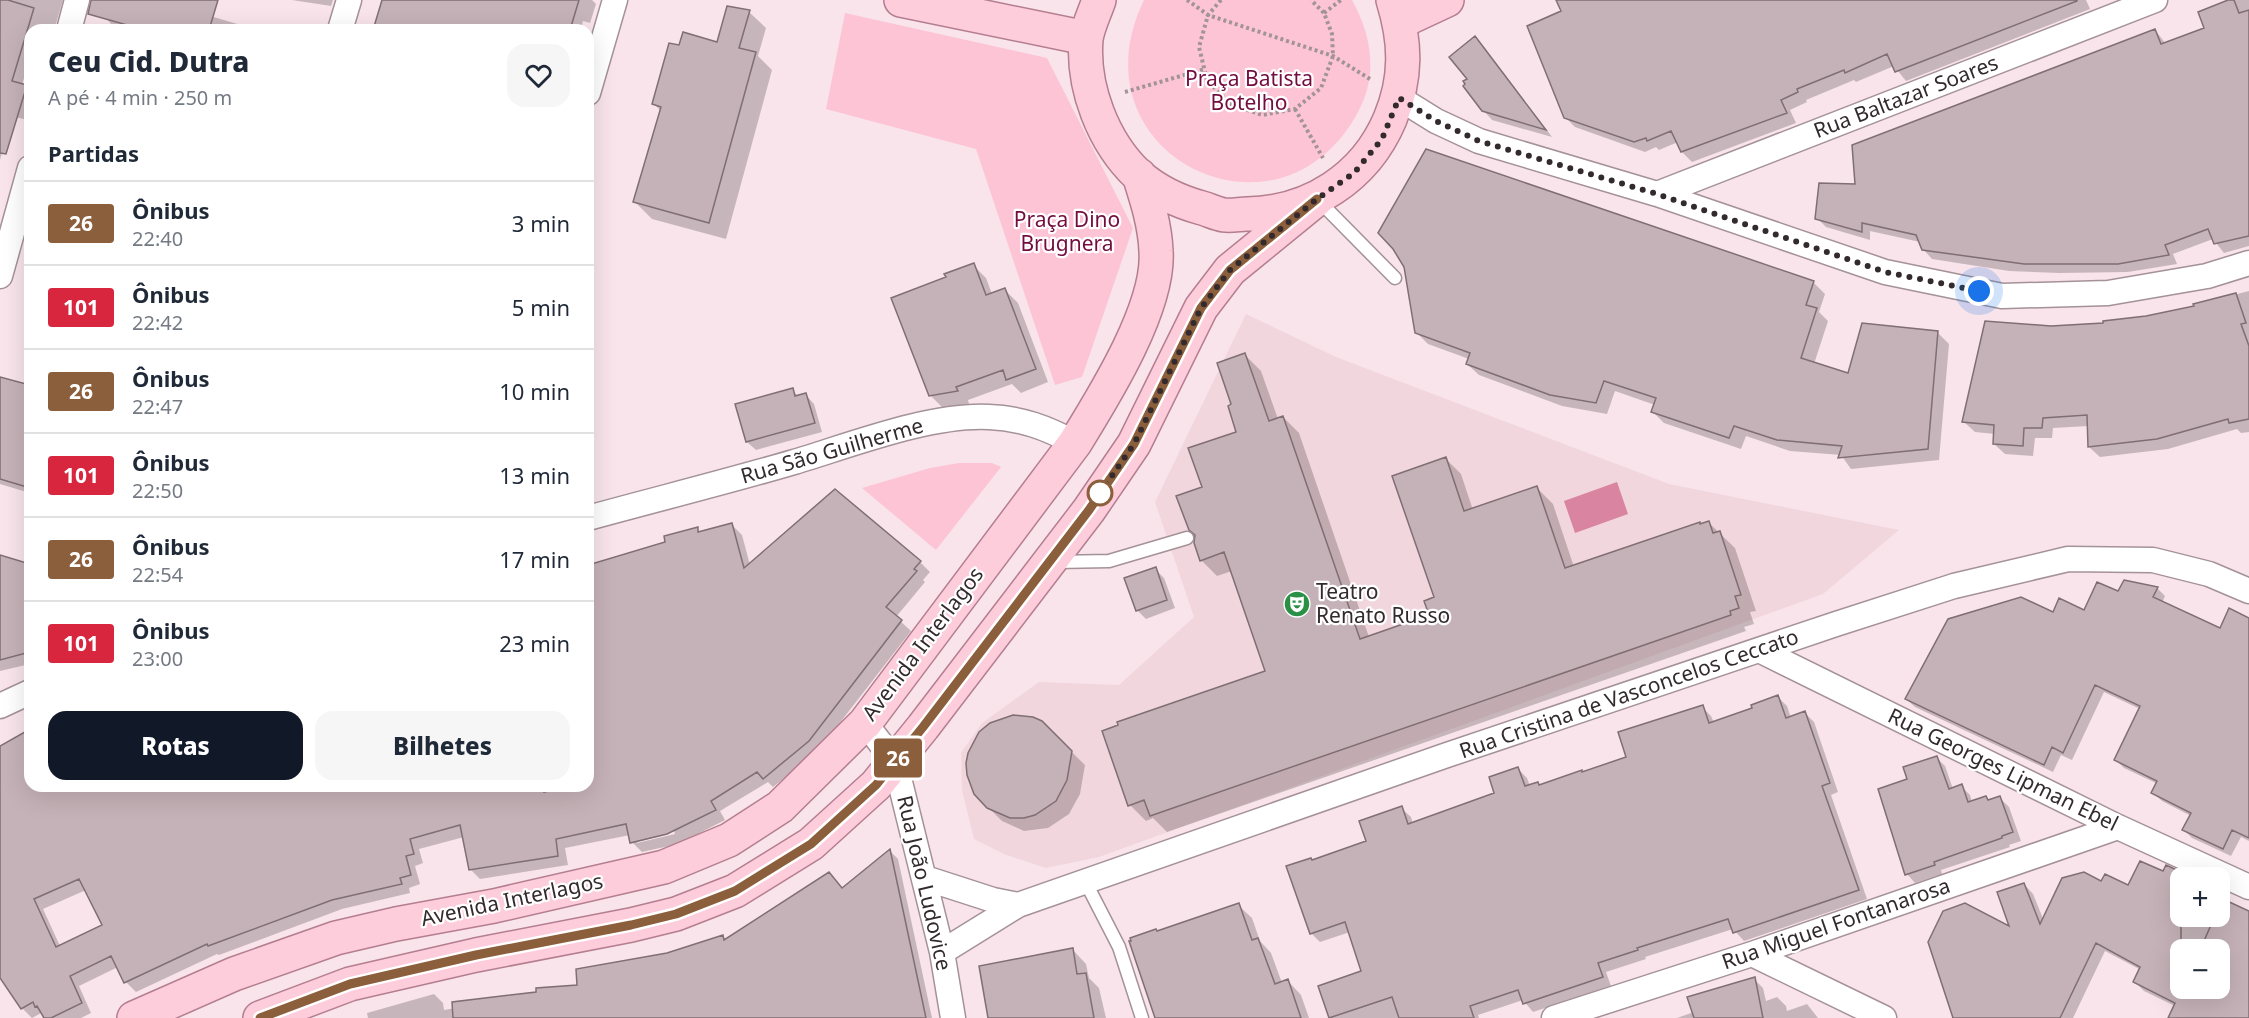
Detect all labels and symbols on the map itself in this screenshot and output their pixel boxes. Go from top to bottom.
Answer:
street label: Rua Baltazar Soares [1809,48,2002,144]
park label: Praça Batista Botelho [1185,64,1313,116]
park label: Praça Dino Brugnera [1014,205,1120,257]
your location [1964,276,1994,306]
street label: Rua São Guilherme [737,411,926,490]
unlabelled marker [1087,480,1113,506]
street label: Avenida Interlagos [855,561,989,726]
place label: Teatro Renato Russo [1316,577,1450,629]
theatre icon: Teatro Renato Russo [1282,589,1312,619]
street label: Rua Cristina de Vasconcelos Ceccato [1455,622,1802,764]
street label: Rua Georges Lipman Ebel [1884,701,2123,837]
line badge: 26 [871,738,925,777]
street label: Rua João Ludovice [891,792,959,973]
street label: Avenida Interlagos [418,866,605,932]
street label: Rua Miguel Fontanarosa [1718,871,1954,975]

